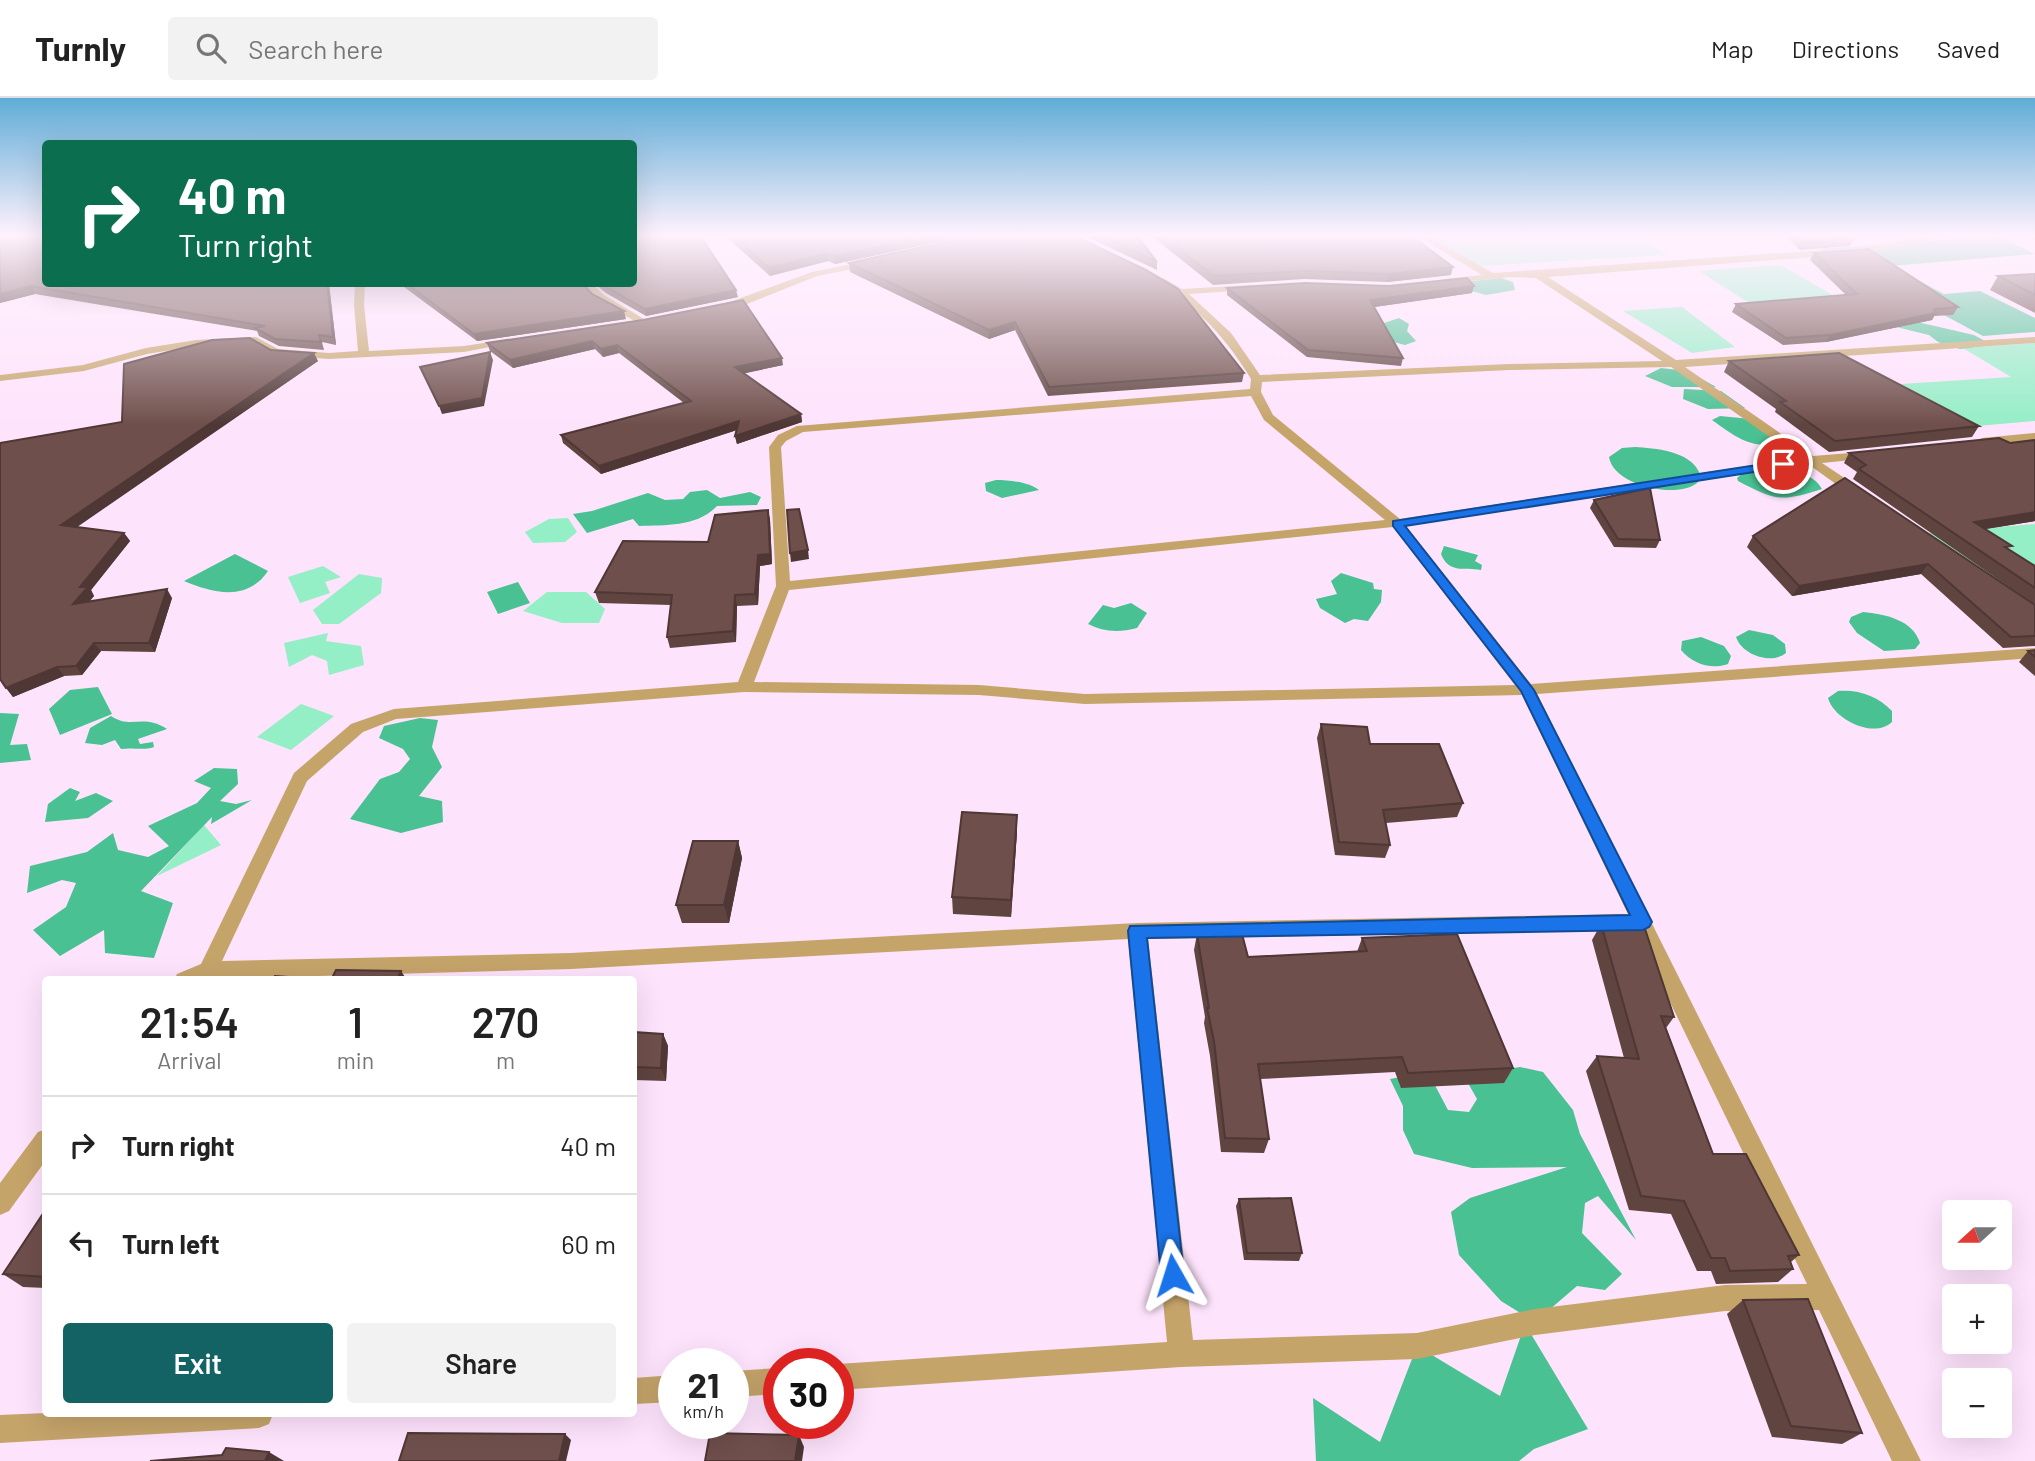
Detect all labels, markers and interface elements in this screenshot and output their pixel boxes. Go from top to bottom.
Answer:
search box [168,17,658,80]
text: Turnly [35,28,126,68]
icon: search [192,29,230,67]
text: Search here [248,33,383,64]
text: Map [1711,34,1754,63]
text: Directions [1792,34,1899,63]
text: Saved [1937,34,2000,63]
text: 40 m [178,165,286,224]
icon: right [63,168,154,259]
text: Turn right [178,225,313,263]
pin [1753,434,1813,494]
icon: arrive [1764,445,1802,483]
text: 21:54 [140,996,239,1046]
text: 1 [348,996,363,1046]
text: 270 [472,996,539,1046]
text: Arrival [157,1046,222,1074]
text: min [337,1046,374,1074]
text: m [496,1046,515,1074]
icon: right [63,1126,101,1164]
text: Turn right [122,1130,235,1161]
text: 40 m [560,1130,616,1161]
north arrow [1942,1200,2012,1270]
map controls [1942,1200,2012,1438]
icon: left [63,1224,101,1262]
text: Turn left [122,1228,220,1259]
text: 60 m [561,1228,616,1259]
position arrow [1136,1238,1210,1312]
button: + [1942,1284,2012,1354]
button: Exit [63,1323,333,1403]
button: Share [347,1323,616,1403]
speed limit sign: 30 [763,1348,854,1439]
text: 21 [688,1363,719,1405]
button: − [1942,1368,2012,1438]
text: km/h [683,1400,724,1422]

